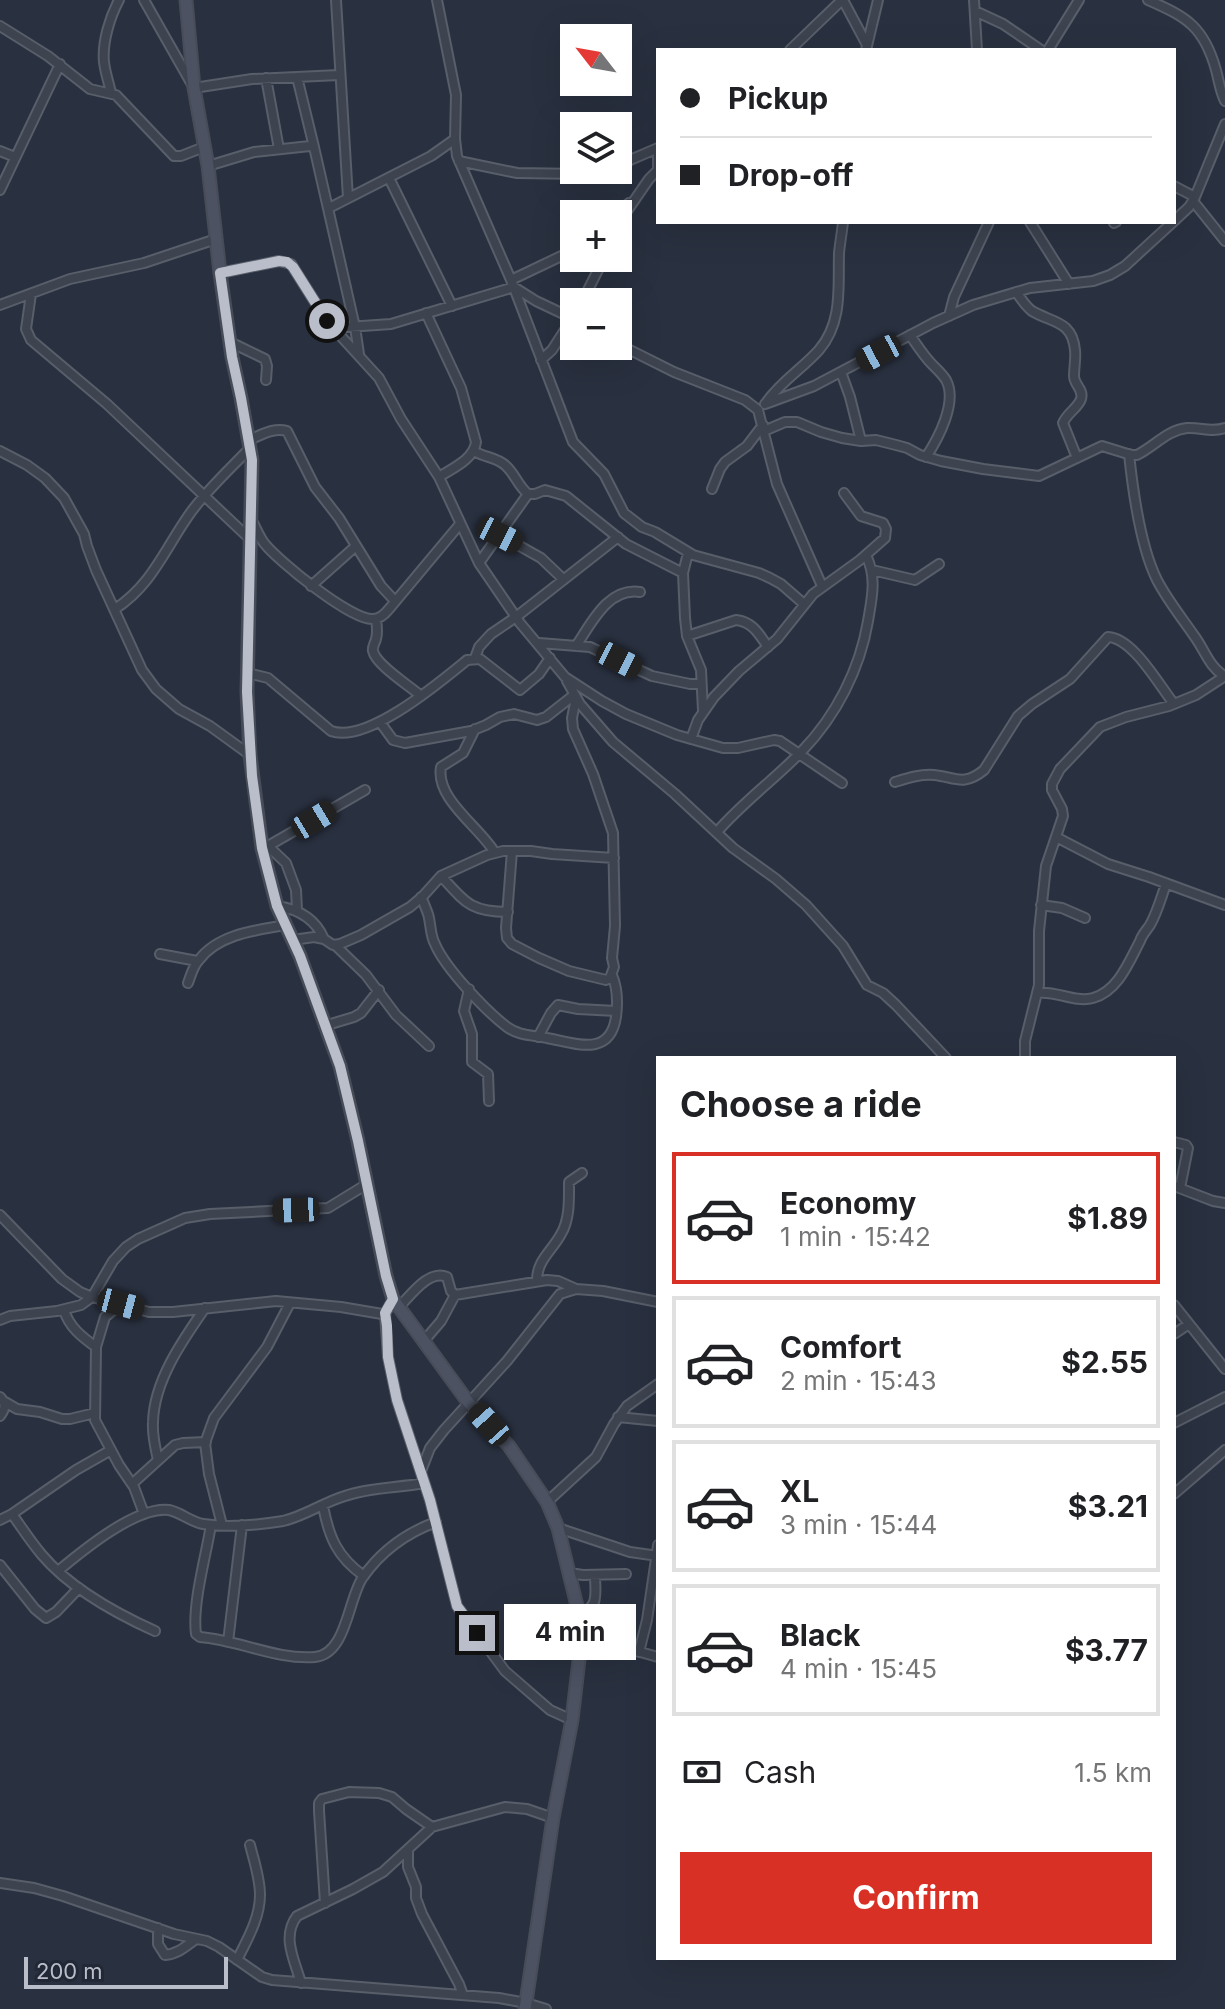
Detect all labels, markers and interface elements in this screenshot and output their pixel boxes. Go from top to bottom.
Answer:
north arrow [560,24,632,96]
map controls [560,24,632,360]
text: Pickup [728,80,828,116]
button: layers [560,112,632,184]
text: Drop-off [728,157,854,193]
button: + [560,200,632,272]
button: − [560,288,632,360]
route start [309,303,345,339]
car [852,331,906,375]
car [473,513,527,557]
car [592,638,646,682]
car [287,797,341,843]
text: Choose a ride [680,1082,922,1126]
icon: car [684,1182,756,1254]
text: Economy [780,1185,916,1221]
car [272,1197,320,1223]
text: $1.89 [1067,1200,1148,1236]
text: 1 min · 15:42 [780,1221,931,1252]
car [95,1286,147,1322]
icon: car [684,1326,756,1398]
text: Comfort [780,1329,901,1365]
text: $2.55 [1061,1344,1148,1380]
text: 2 min · 15:43 [780,1365,936,1396]
car [464,1398,514,1450]
icon: car [684,1470,756,1542]
text: XL [780,1473,819,1509]
text: $3.21 [1068,1488,1148,1524]
text: 3 min · 15:44 [780,1509,937,1540]
callout: 4 min [505,1605,637,1661]
icon: car [684,1614,756,1686]
route end [459,1615,495,1651]
text: 4 min [535,1616,605,1647]
text: Black [780,1617,860,1653]
text: $3.77 [1065,1632,1148,1668]
text: 4 min · 15:45 [780,1653,937,1684]
icon: cash [680,1750,724,1794]
text: Cash [744,1754,816,1790]
text: 1.5 km [1074,1757,1152,1788]
button: Confirm [680,1852,1152,1944]
scale bar [24,1953,228,1989]
text: 200 m [36,1958,103,1984]

